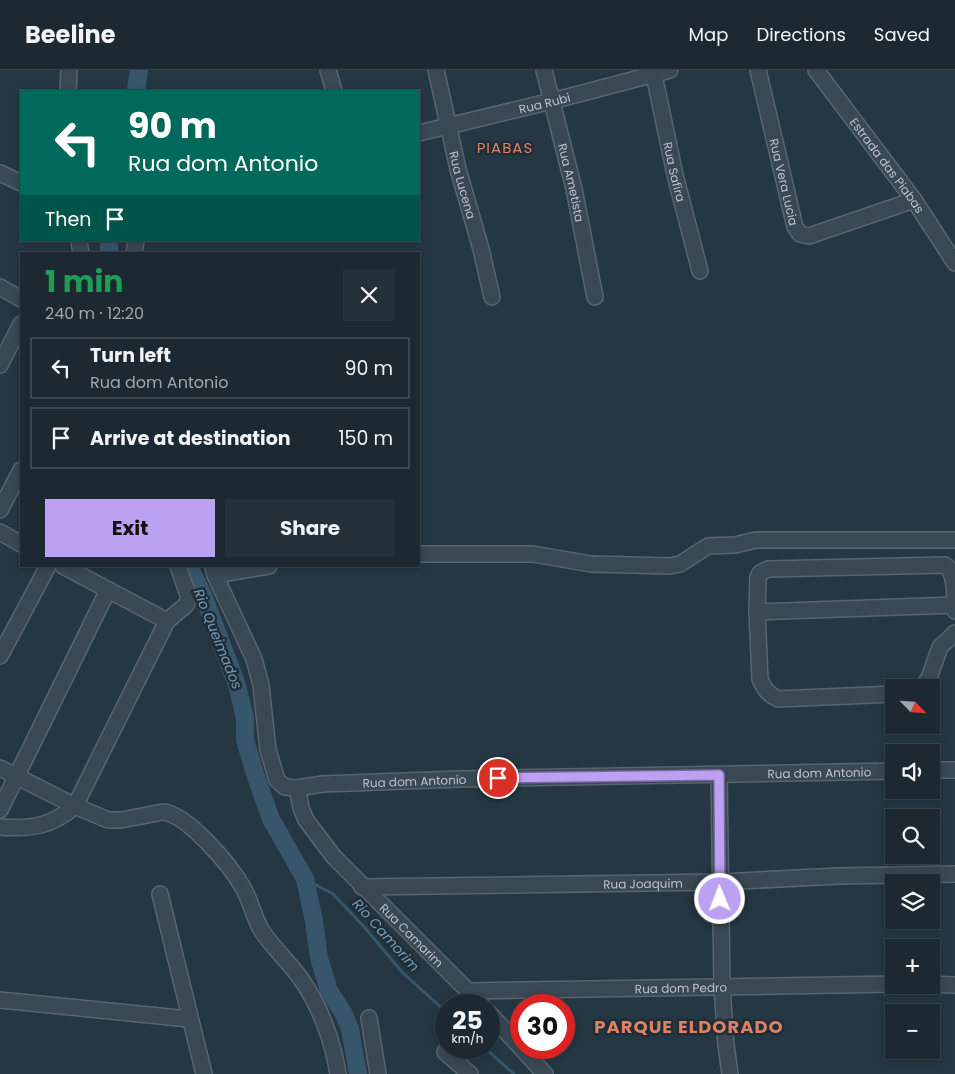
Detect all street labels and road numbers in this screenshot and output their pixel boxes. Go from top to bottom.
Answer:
street label: Rua Rubi [517,88,572,117]
street label: Estrada das Piabas [846,114,929,216]
street label: Rua Vera Lucia [766,137,803,227]
street label: Rua Safira [660,140,690,203]
street label: Rua Ametista [554,141,589,223]
street label: Rua Lucena [446,149,480,221]
street label: Rua dom Antonio [767,763,872,782]
street label: Rua dom Antonio [362,770,467,791]
street label: Rua Joaquim [603,874,683,892]
street label: Rua Camarim [376,899,448,971]
street label: Rua dom Pedro [635,978,728,997]

